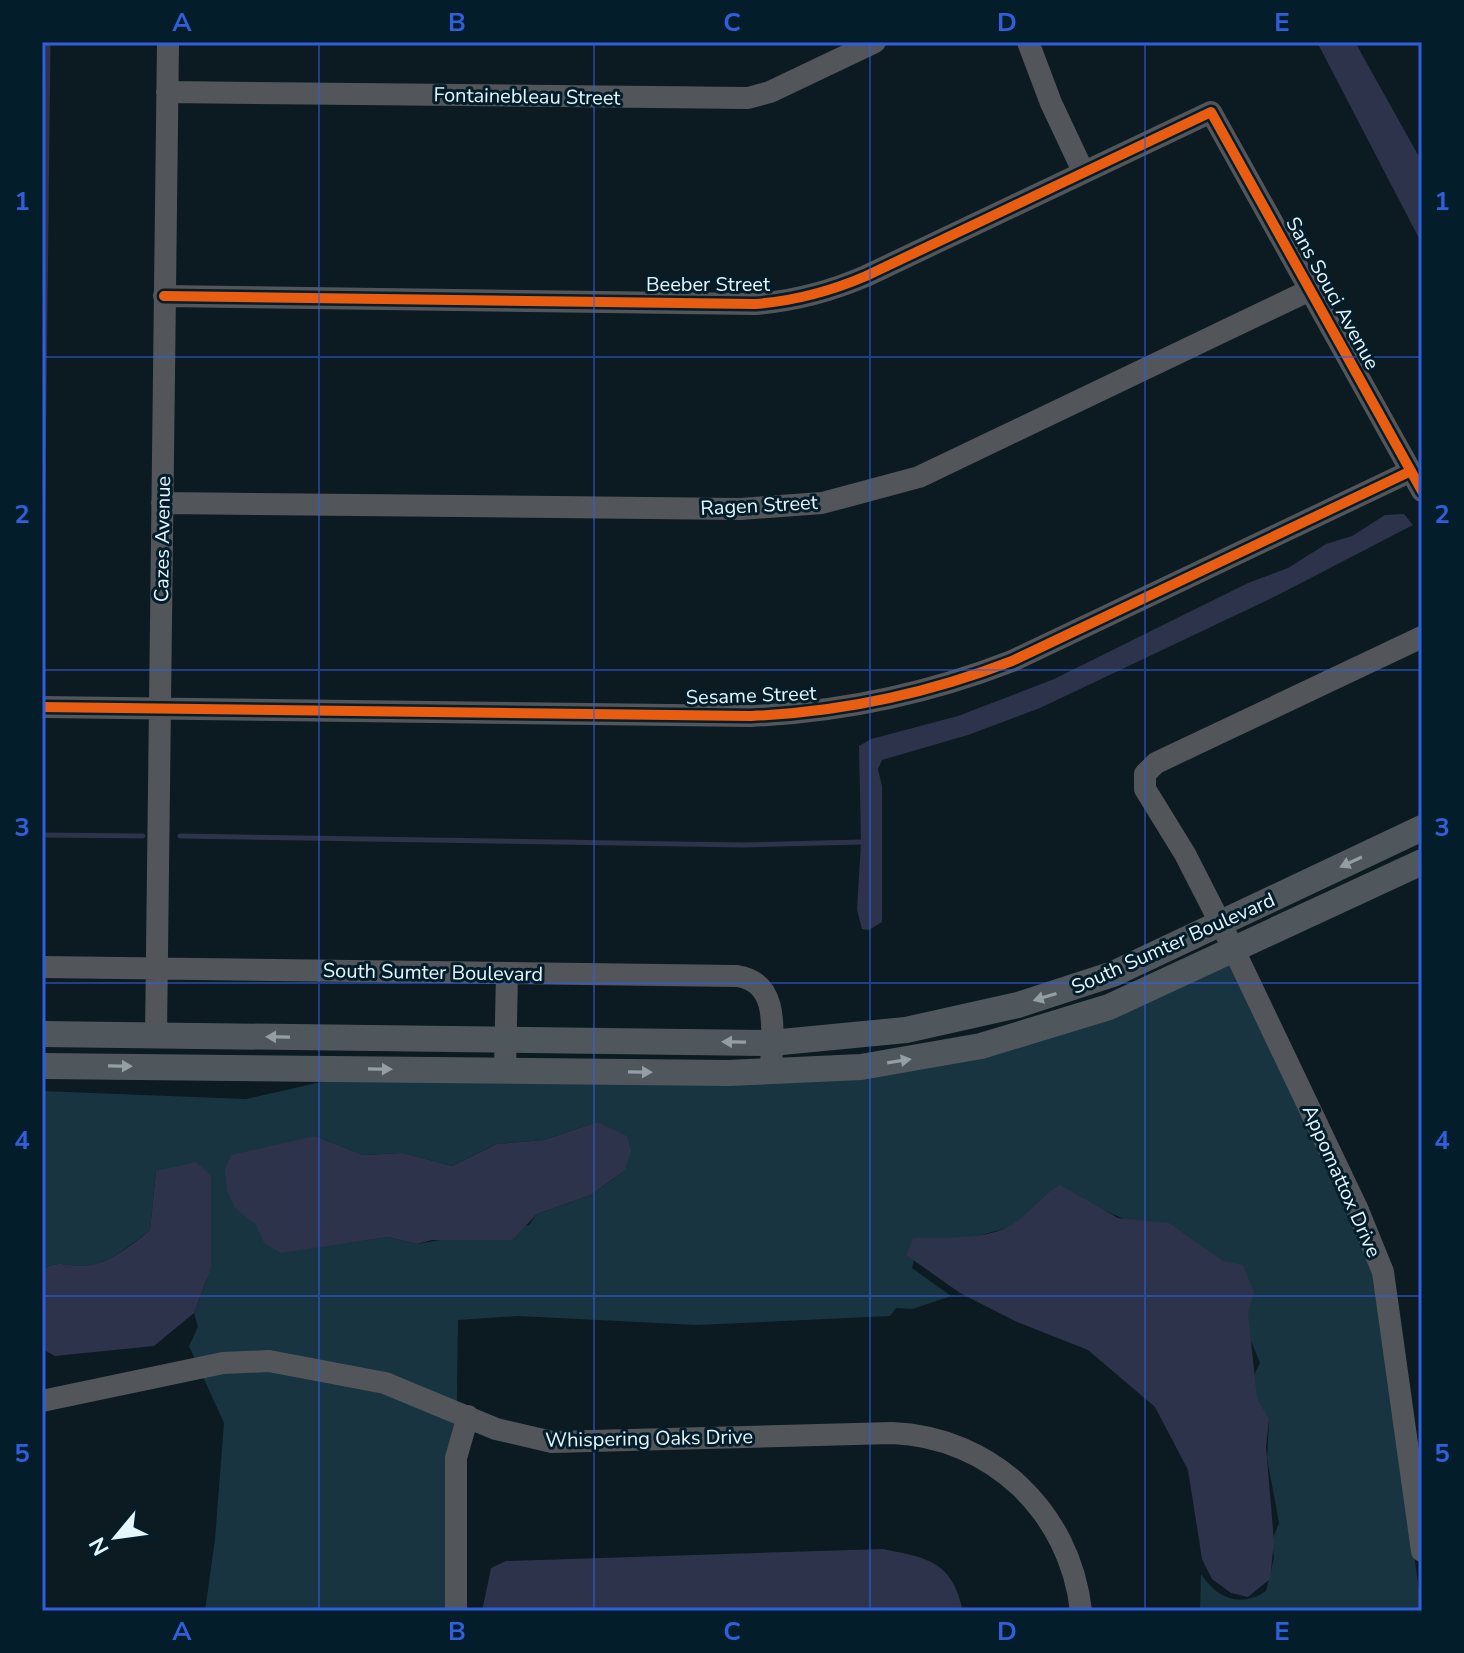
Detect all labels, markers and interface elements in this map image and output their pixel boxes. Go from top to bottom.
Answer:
text: A [172,5,192,40]
text: B [448,5,466,40]
text: C [723,5,741,40]
text: D [997,5,1017,40]
text: E [1274,5,1290,40]
street label: Fontainebleau Street [433,81,622,112]
text: 1 [14,184,30,219]
text: 1 [1434,184,1450,219]
street label: Sans Souci Avenue [1279,212,1386,374]
street label: Beeber Street [646,271,771,298]
street label: Cazes Avenue [148,476,177,602]
street label: Ragen Street [700,489,819,522]
text: 2 [14,497,30,532]
text: 2 [1434,497,1450,532]
street label: Sesame Street [685,680,818,711]
text: 3 [14,810,30,845]
text: 3 [1434,810,1450,845]
one-way arrow [1340,855,1363,869]
street label: South Sumter Boulevard [1067,886,1279,1001]
street label: South Sumter Boulevard [323,957,543,988]
one-way arrow [1033,991,1057,1004]
one-way arrow [265,1031,290,1044]
one-way arrow [721,1036,746,1049]
one-way arrow [887,1054,912,1067]
one-way arrow [108,1060,133,1072]
one-way arrow [368,1063,393,1075]
one-way arrow [628,1066,653,1078]
street label: Appomattox Drive [1296,1101,1387,1262]
text: 4 [14,1123,30,1158]
text: 4 [1434,1123,1450,1158]
street label: Whispering Oaks Drive [545,1423,753,1454]
text: 5 [14,1436,30,1471]
text: 5 [1434,1436,1450,1471]
north arrow [76,1497,156,1577]
text: N [82,1532,116,1561]
text: A [172,1614,192,1649]
text: B [448,1614,466,1649]
text: C [723,1614,741,1649]
text: D [997,1614,1017,1649]
text: E [1274,1614,1290,1649]

